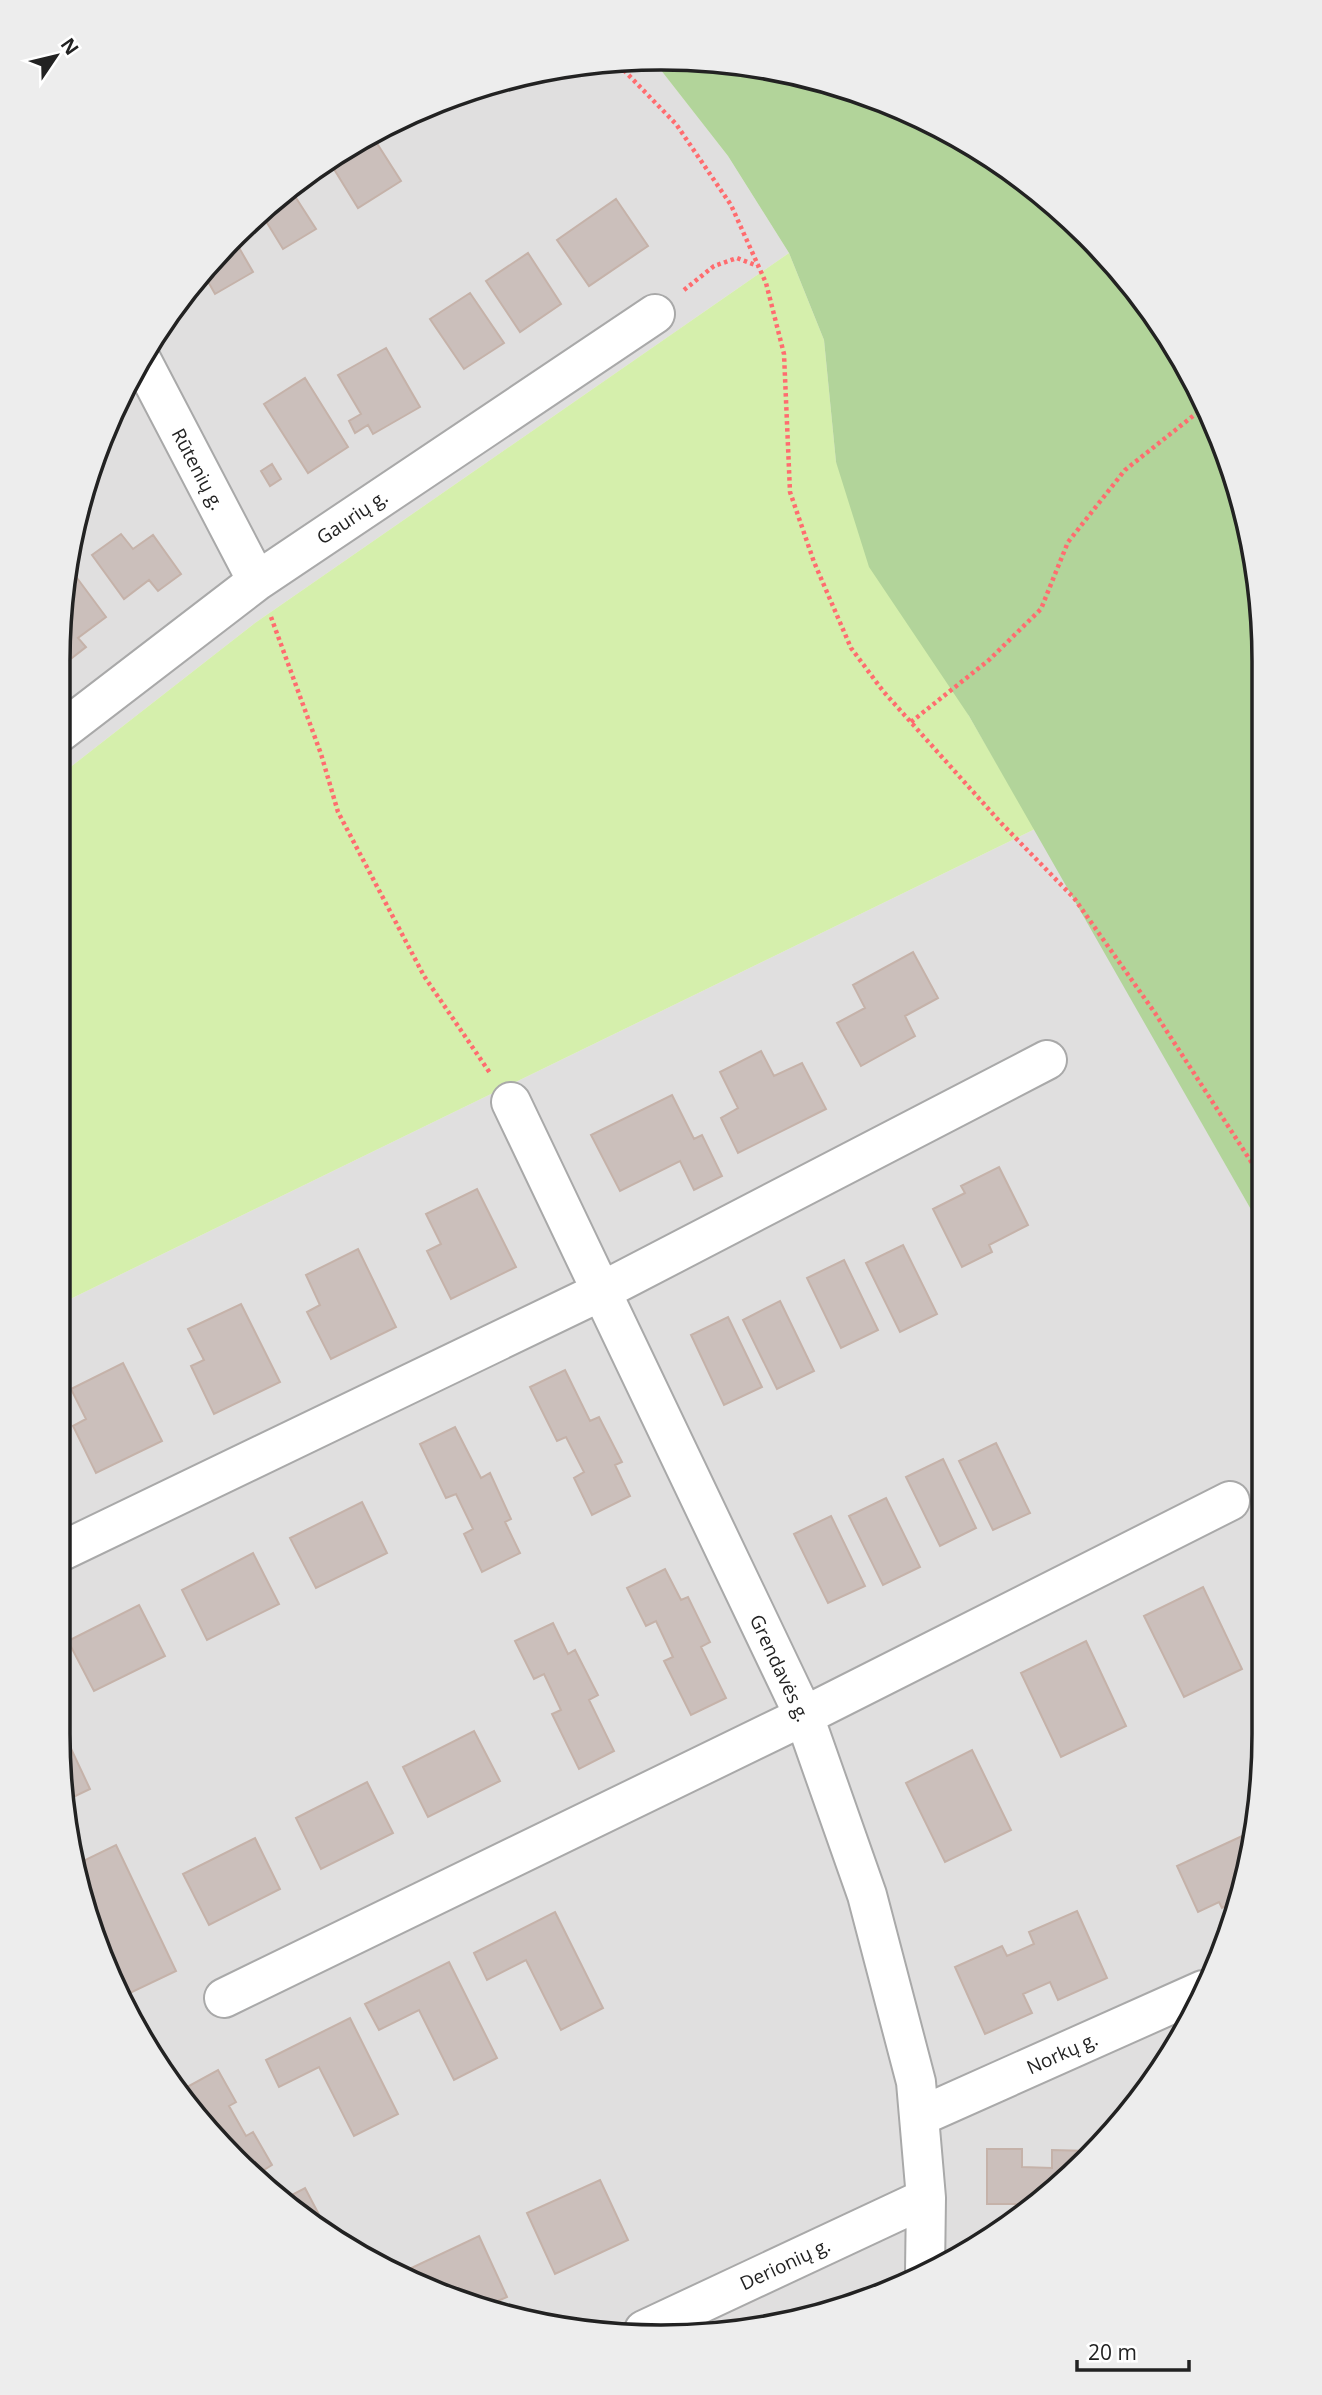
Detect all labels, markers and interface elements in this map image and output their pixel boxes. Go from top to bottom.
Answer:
north arrow [21,21,91,91]
text: N [55,32,85,60]
street label: Rūtenių g. [166,424,230,514]
street label: Gaurių g. [311,484,393,550]
street label: Grendavės g. [744,1610,816,1726]
street label: Norkų g. [1022,2026,1102,2080]
street label: Derionių g. [736,2232,834,2296]
scale bar [1077,2328,1189,2372]
text: 20 m [1088,2338,1137,2366]

